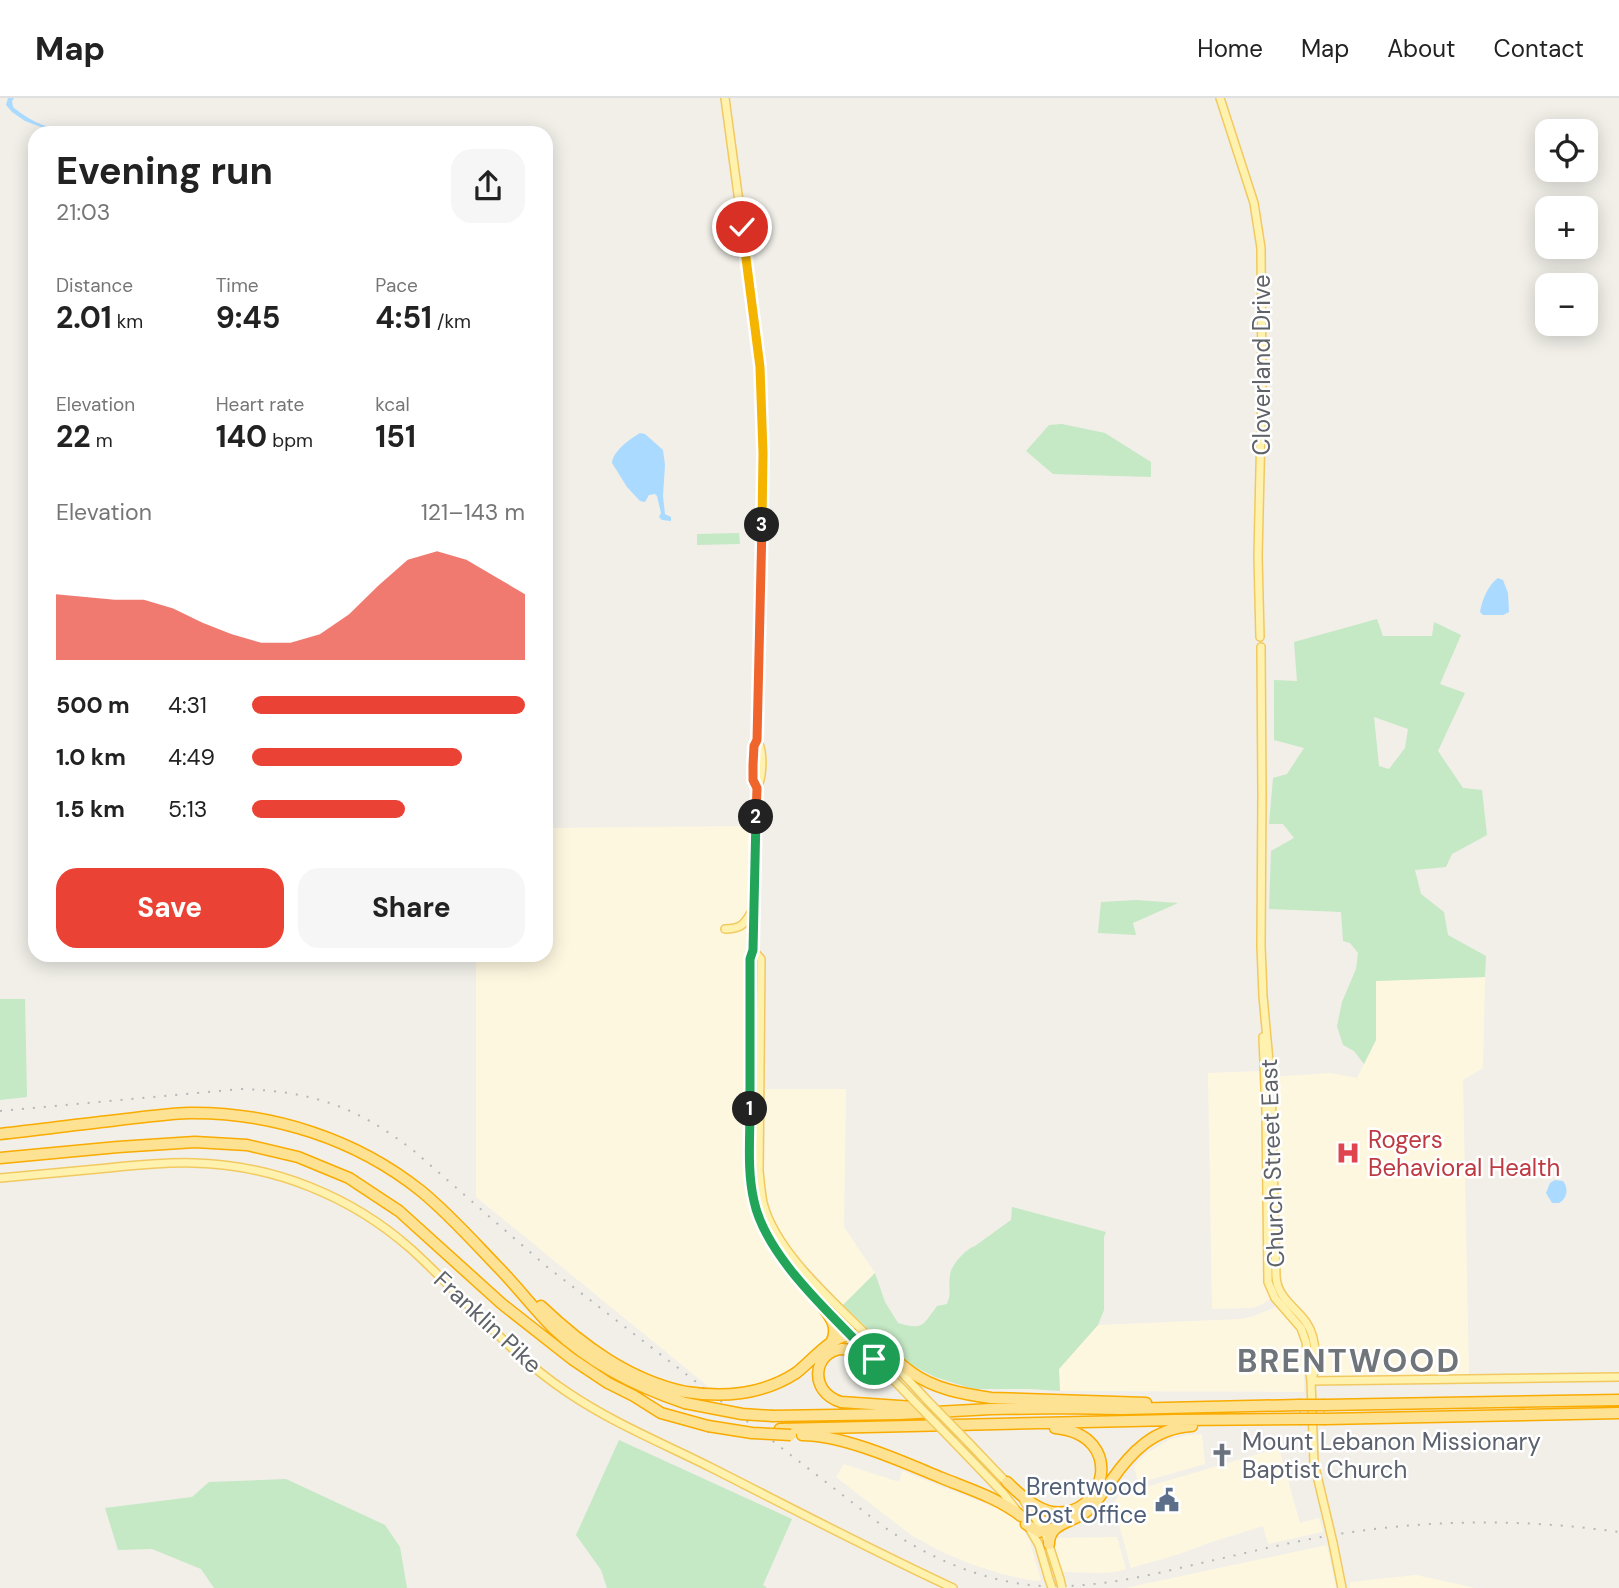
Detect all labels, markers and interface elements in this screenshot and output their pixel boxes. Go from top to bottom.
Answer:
text: Map [35,27,105,70]
text: Home [1197,33,1263,64]
text: Map [1301,33,1349,64]
text: About [1387,33,1456,64]
text: Contact [1494,33,1584,64]
map controls [1535,119,1598,336]
button: locate [1535,119,1598,182]
text: Evening run [56,146,273,196]
button: share [451,149,525,223]
button: + [1535,196,1598,259]
text: 21:03 [56,197,110,227]
pin [712,197,772,257]
icon: check [723,208,761,246]
text: Distance [56,273,133,298]
text: Time [216,273,259,298]
text: Pace [375,273,418,298]
button: − [1535,273,1598,336]
street label: Cloverland Drive [1246,274,1277,456]
text: 2.01 [56,298,112,337]
text: 9:45 [216,298,281,337]
text: 4:51 [375,298,432,337]
text: km [112,309,143,334]
text: /km [432,309,471,334]
text: Elevation [56,392,135,417]
text: Heart rate [216,392,304,417]
text: kcal [375,392,410,417]
text: 22 [56,417,91,456]
text: 140 [216,417,267,456]
text: 151 [375,417,416,456]
text: m [91,428,113,453]
text: bpm [267,428,313,453]
text: Elevation [56,497,152,527]
text: 121–143 m [421,497,525,527]
pin: 3 [744,508,780,542]
text: 3 [756,512,767,537]
text: 500 m [56,690,130,720]
text: 4:31 [168,690,207,720]
text: 1.0 km [56,742,126,772]
text: 4:49 [168,742,215,772]
text: 1.5 km [56,794,125,824]
text: 5:13 [168,794,207,824]
pin: 2 [738,800,774,834]
text: 2 [750,804,761,829]
button: Save [56,868,284,948]
button: Share [298,868,525,948]
street label: Church Street East [1253,1058,1291,1268]
pin: 1 [732,1091,768,1126]
text: 1 [746,1096,753,1121]
place label: Rogers Behavioral Health [1368,1124,1560,1183]
hospital icon: Rogers Behavioral Health [1334,1139,1362,1167]
street label: Franklin Pike [428,1264,548,1380]
pin [844,1329,904,1389]
icon: arrive [855,1340,893,1378]
district label: BRENTWOOD [1237,1340,1461,1382]
place label: Mount Lebanon Missionary Baptist Church [1242,1426,1541,1485]
church icon: Mount Lebanon Missionary Baptist Church [1208,1441,1236,1469]
place label: Brentwood Post Office [1025,1471,1147,1530]
public building icon: Brentwood Post Office [1153,1486,1181,1514]

